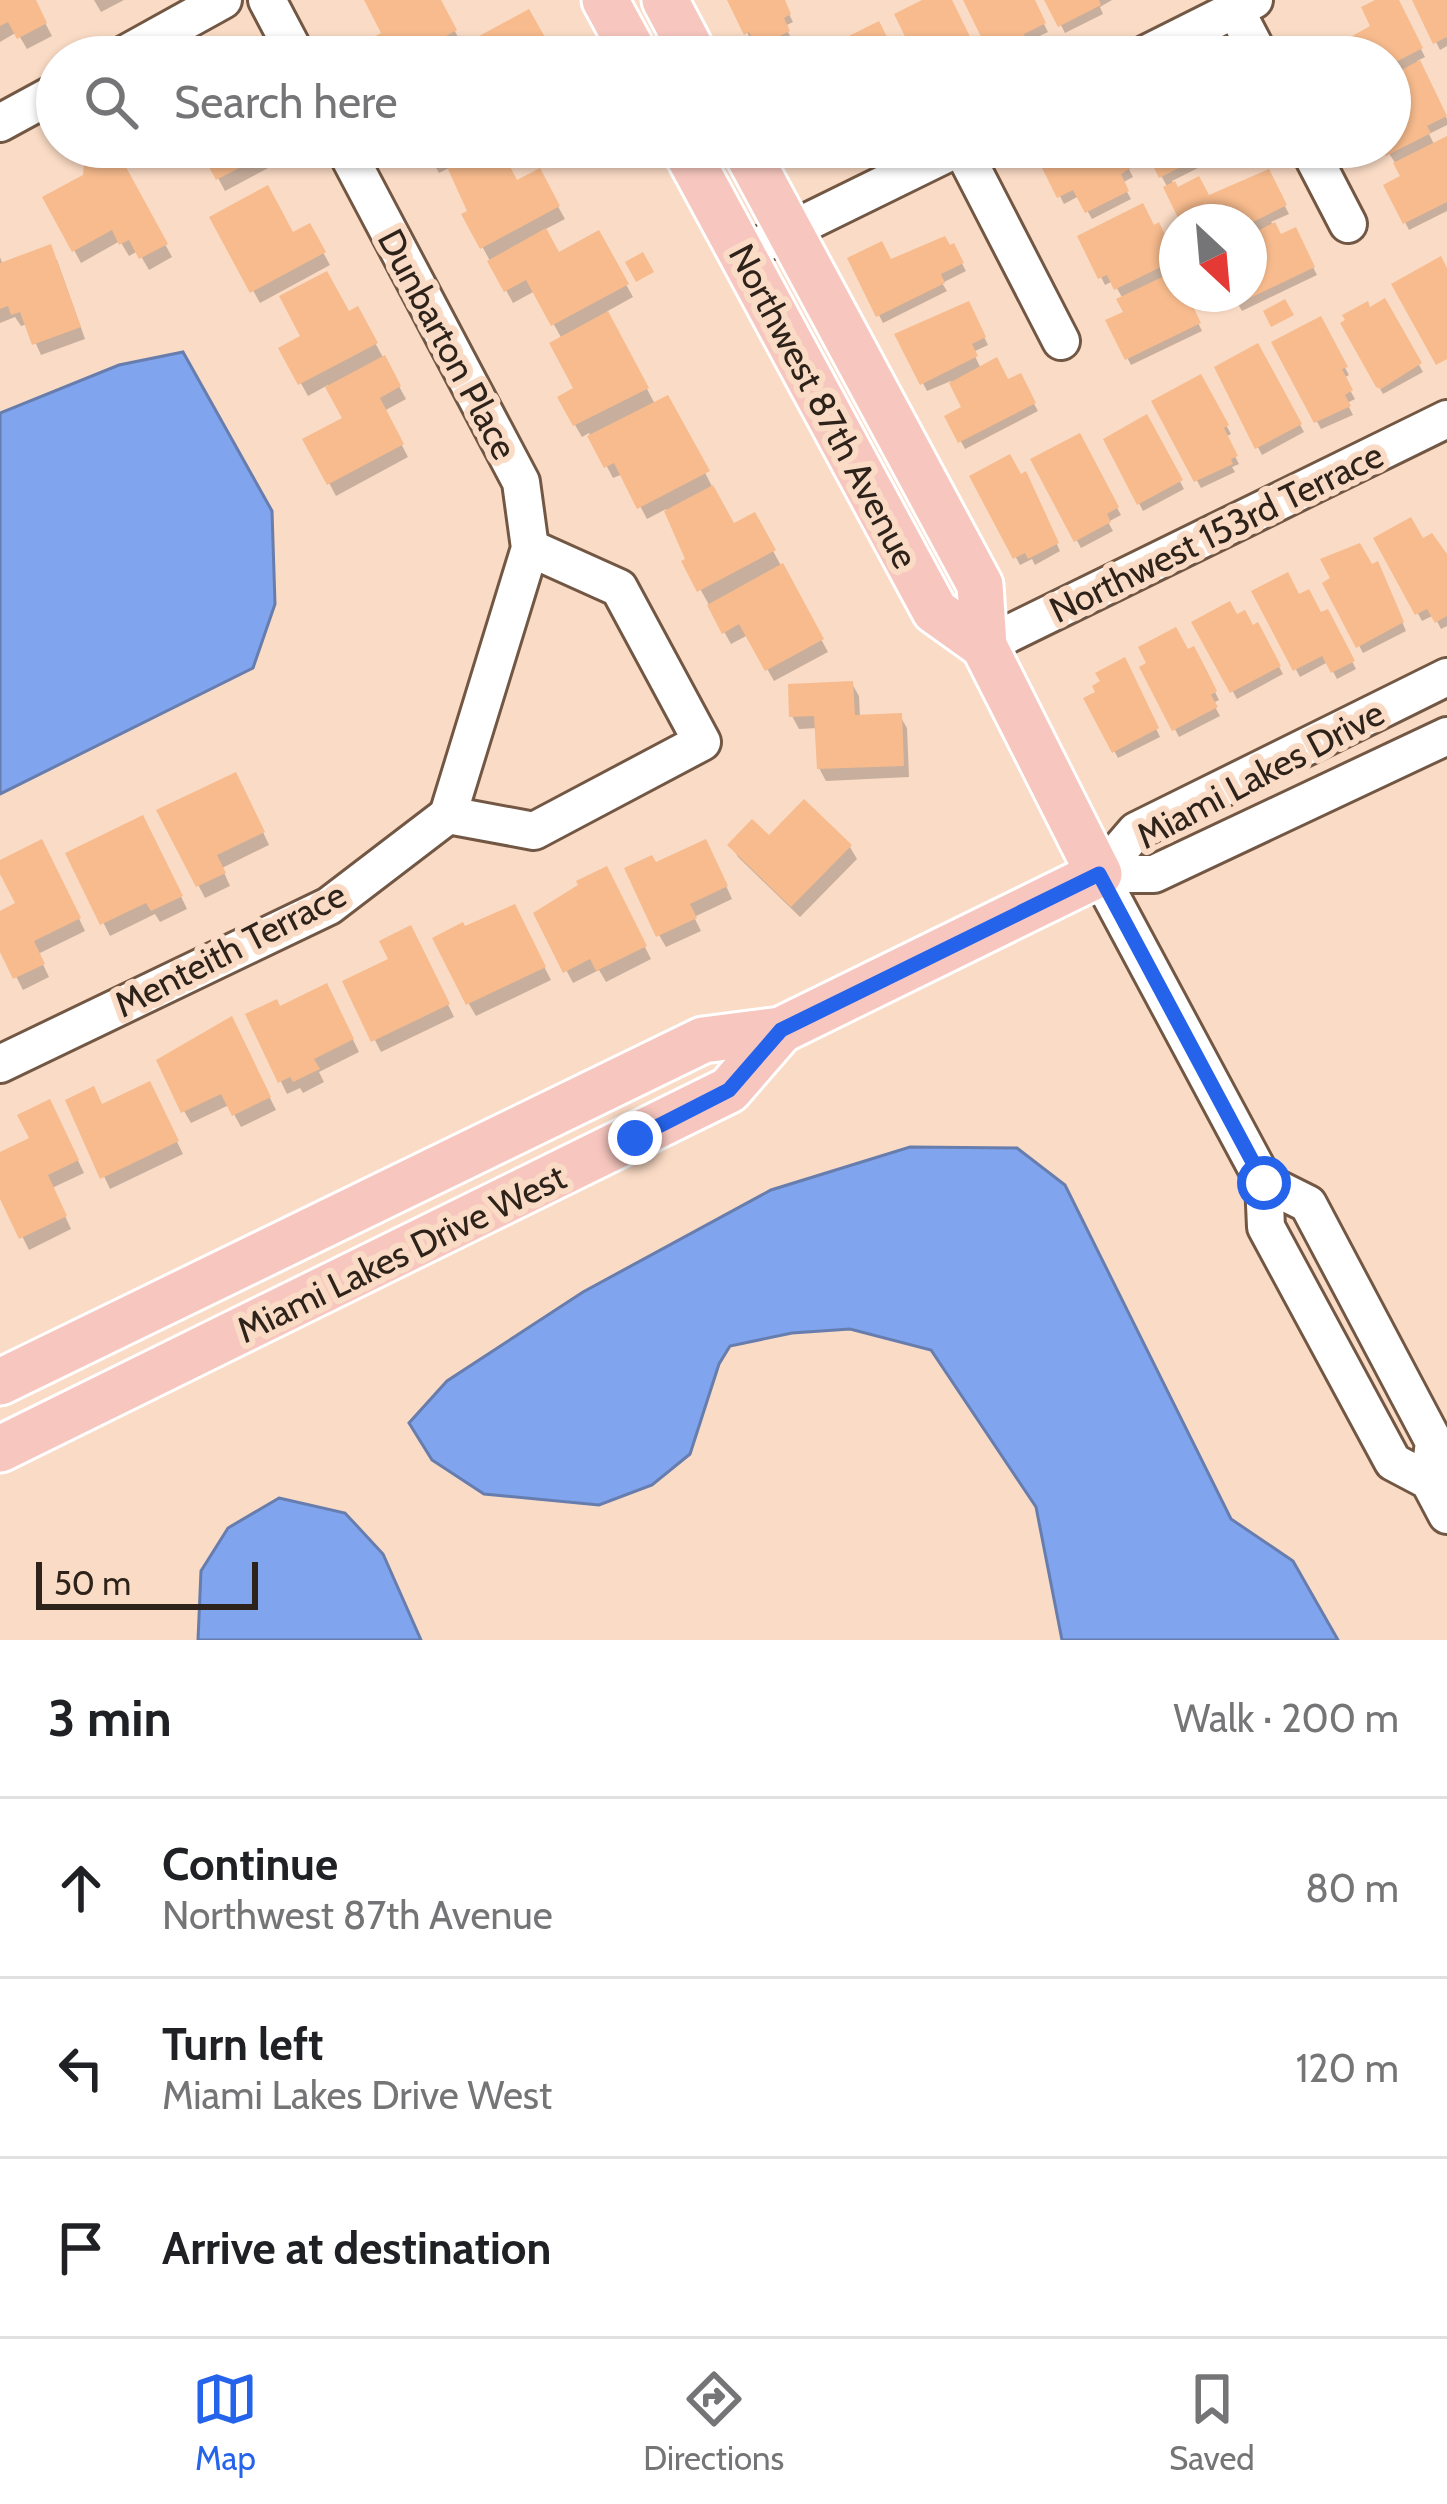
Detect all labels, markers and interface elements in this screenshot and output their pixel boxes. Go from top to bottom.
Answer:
search box [36,36,1411,168]
icon: search [78,69,144,135]
text: Search here [174,75,398,129]
north arrow [1159,204,1267,312]
street label: Dunbarton Place [369,221,527,467]
street label: Northwest 87th Avenue [720,236,928,576]
street label: Northwest 153rd Terrace [1042,432,1390,632]
street label: Miami Lakes Drive [1129,690,1391,858]
street label: Menteith Terrace [107,872,353,1026]
route end [608,1111,662,1165]
street label: Miami Lakes Drive West [230,1154,572,1352]
route start [1237,1156,1291,1210]
scale bar [36,1556,258,1609]
text: 50 m [54,1563,131,1603]
text: 3 min [48,1687,172,1749]
text: Walk · 200 m [1174,1694,1399,1742]
text: Continue [162,1837,338,1891]
icon: ahead [48,1855,114,1921]
text: 80 m [1305,1864,1399,1912]
text: Northwest 87th Avenue [162,1891,553,1939]
text: Turn left [162,2017,324,2071]
icon: left [48,2035,114,2101]
text: 120 m [1296,2044,1399,2092]
text: Miami Lakes Drive West [162,2071,552,2119]
icon: arrive [48,2215,114,2281]
text: Arrive at destination [162,2221,551,2275]
tab: Map [192,2366,258,2478]
tab: Directions [643,2366,784,2478]
tab: Saved [1169,2366,1255,2478]

